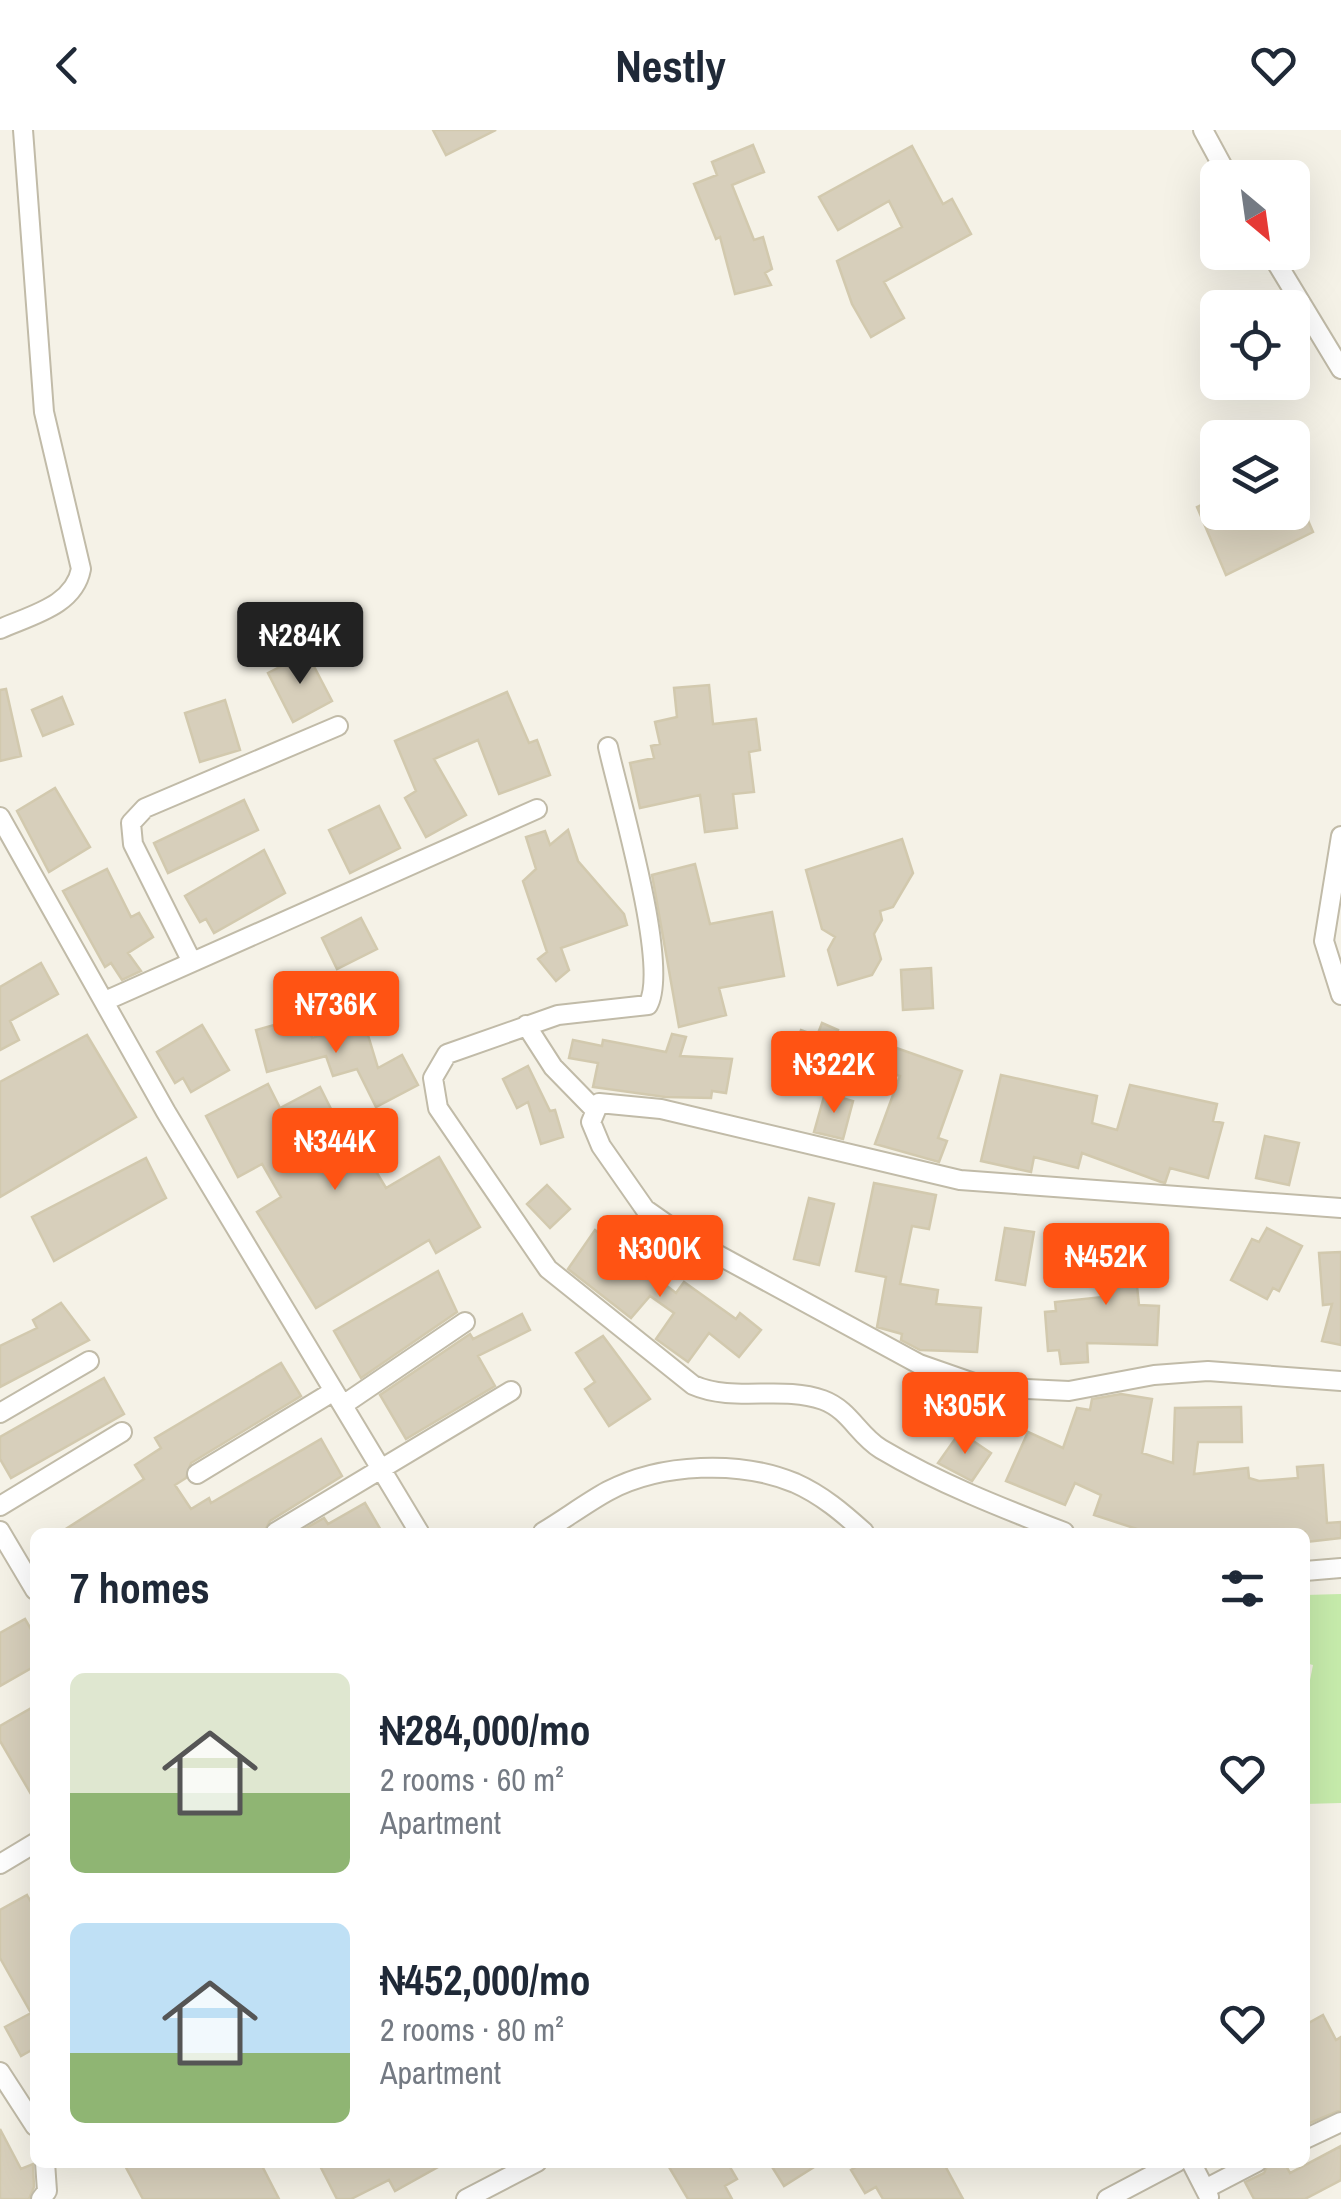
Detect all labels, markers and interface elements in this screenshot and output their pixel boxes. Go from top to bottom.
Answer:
text: Nestly [615,35,726,96]
icon: back [40,38,95,93]
icon: heart [1246,38,1301,93]
north arrow [1200,160,1310,270]
map controls [1200,160,1310,530]
button: locate [1200,290,1310,400]
button: layers [1200,420,1310,530]
pin: ₦284K [230,602,370,687]
text: ₦284K [259,613,341,656]
pin: ₦736K [266,971,406,1056]
text: ₦736K [295,982,377,1025]
pin: ₦322K [764,1031,904,1116]
text: ₦322K [793,1042,875,1085]
pin: ₦344K [265,1108,405,1193]
text: ₦344K [294,1119,376,1162]
pin: ₦300K [590,1215,730,1300]
pin: ₦452K [1036,1223,1176,1308]
text: ₦300K [619,1226,701,1269]
text: ₦452K [1065,1234,1147,1277]
pin: ₦305K [895,1372,1035,1457]
text: ₦305K [924,1383,1006,1426]
text: 7 homes [70,1560,210,1616]
icon: filters [1215,1561,1270,1616]
text: ₦284,000/mo [380,1702,591,1758]
icon: home [150,1713,270,1833]
icon: heart [1215,1746,1270,1801]
text: 2 rooms · 60 m² [380,1758,564,1801]
text: Apartment [380,1801,501,1844]
text: ₦452,000/mo [380,1952,591,2008]
icon: home [150,1963,270,2083]
icon: heart [1215,1996,1270,2051]
text: 2 rooms · 80 m² [380,2008,564,2051]
text: Apartment [380,2051,501,2094]

